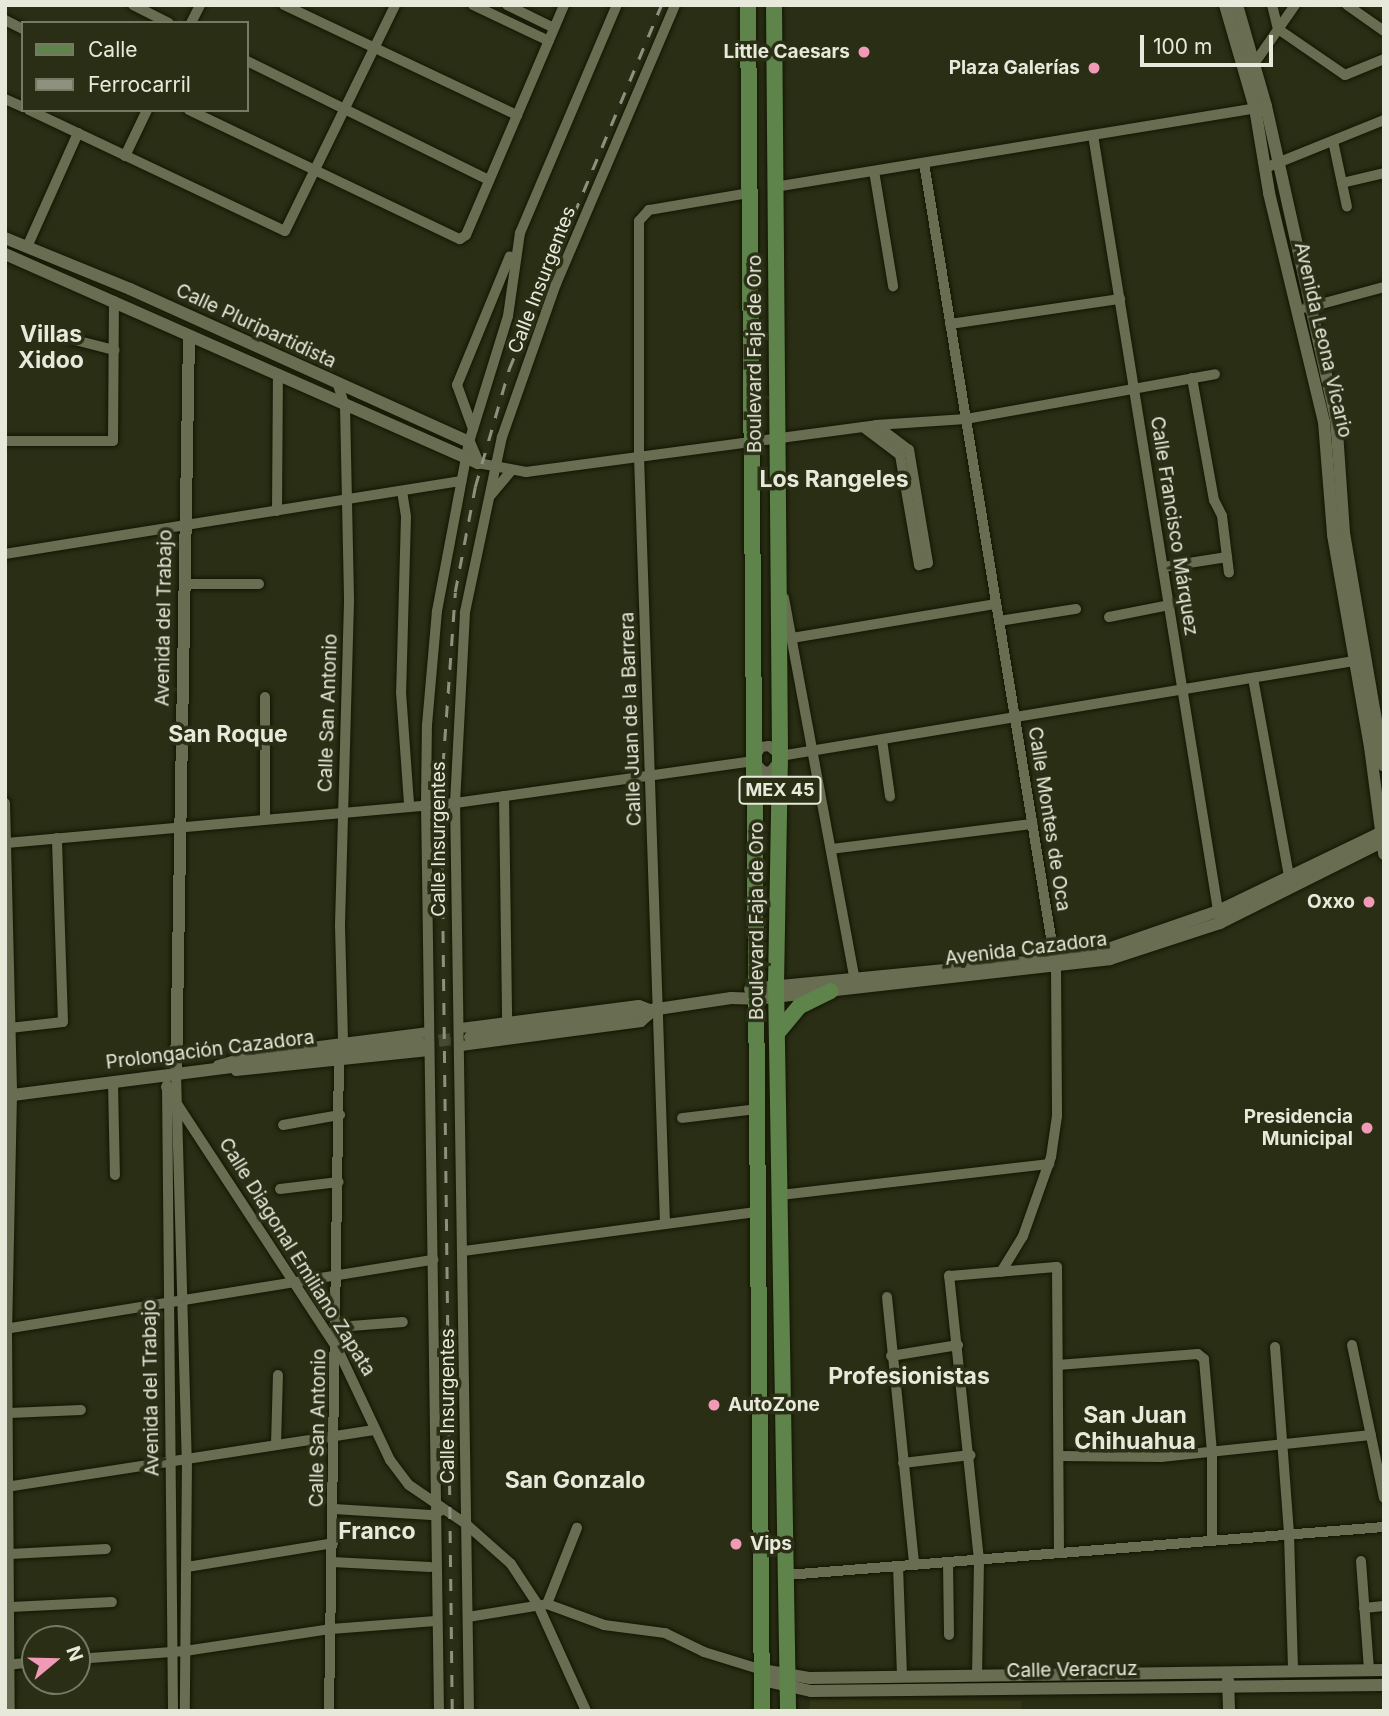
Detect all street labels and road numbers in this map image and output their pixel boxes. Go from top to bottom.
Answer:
street label: Calle Insurgentes [503,203,581,357]
street label: Avenida Leona Vicario [1289,240,1357,440]
street label: Boulevard Faja de Oro [744,255,766,453]
street label: Calle Pluripartidista [172,279,340,373]
street label: Calle Francisco Márquez [1145,415,1203,637]
street label: Avenida del Trabajo [151,529,177,707]
street label: Calle Juan de la Barrera [616,611,646,827]
street label: Calle San Antonio [314,633,342,793]
street label: Calle Montes de Oca [1023,725,1075,913]
street label: Calle Insurgentes [428,761,450,917]
road number: MEX 45 [738,776,822,804]
street label: Boulevard Faja de Oro [746,822,768,1020]
street label: Avenida Cazadora [944,928,1108,970]
street label: Prolongación Cazadora [104,1026,316,1074]
street label: Calle Diagonal Emiliano Zapata [214,1134,380,1380]
street label: Avenida del Trabajo [138,1299,164,1477]
street label: Calle Insurgentes [437,1328,459,1484]
street label: Calle San Antonio [305,1349,331,1507]
street label: Calle Veracruz [1006,1657,1138,1683]

